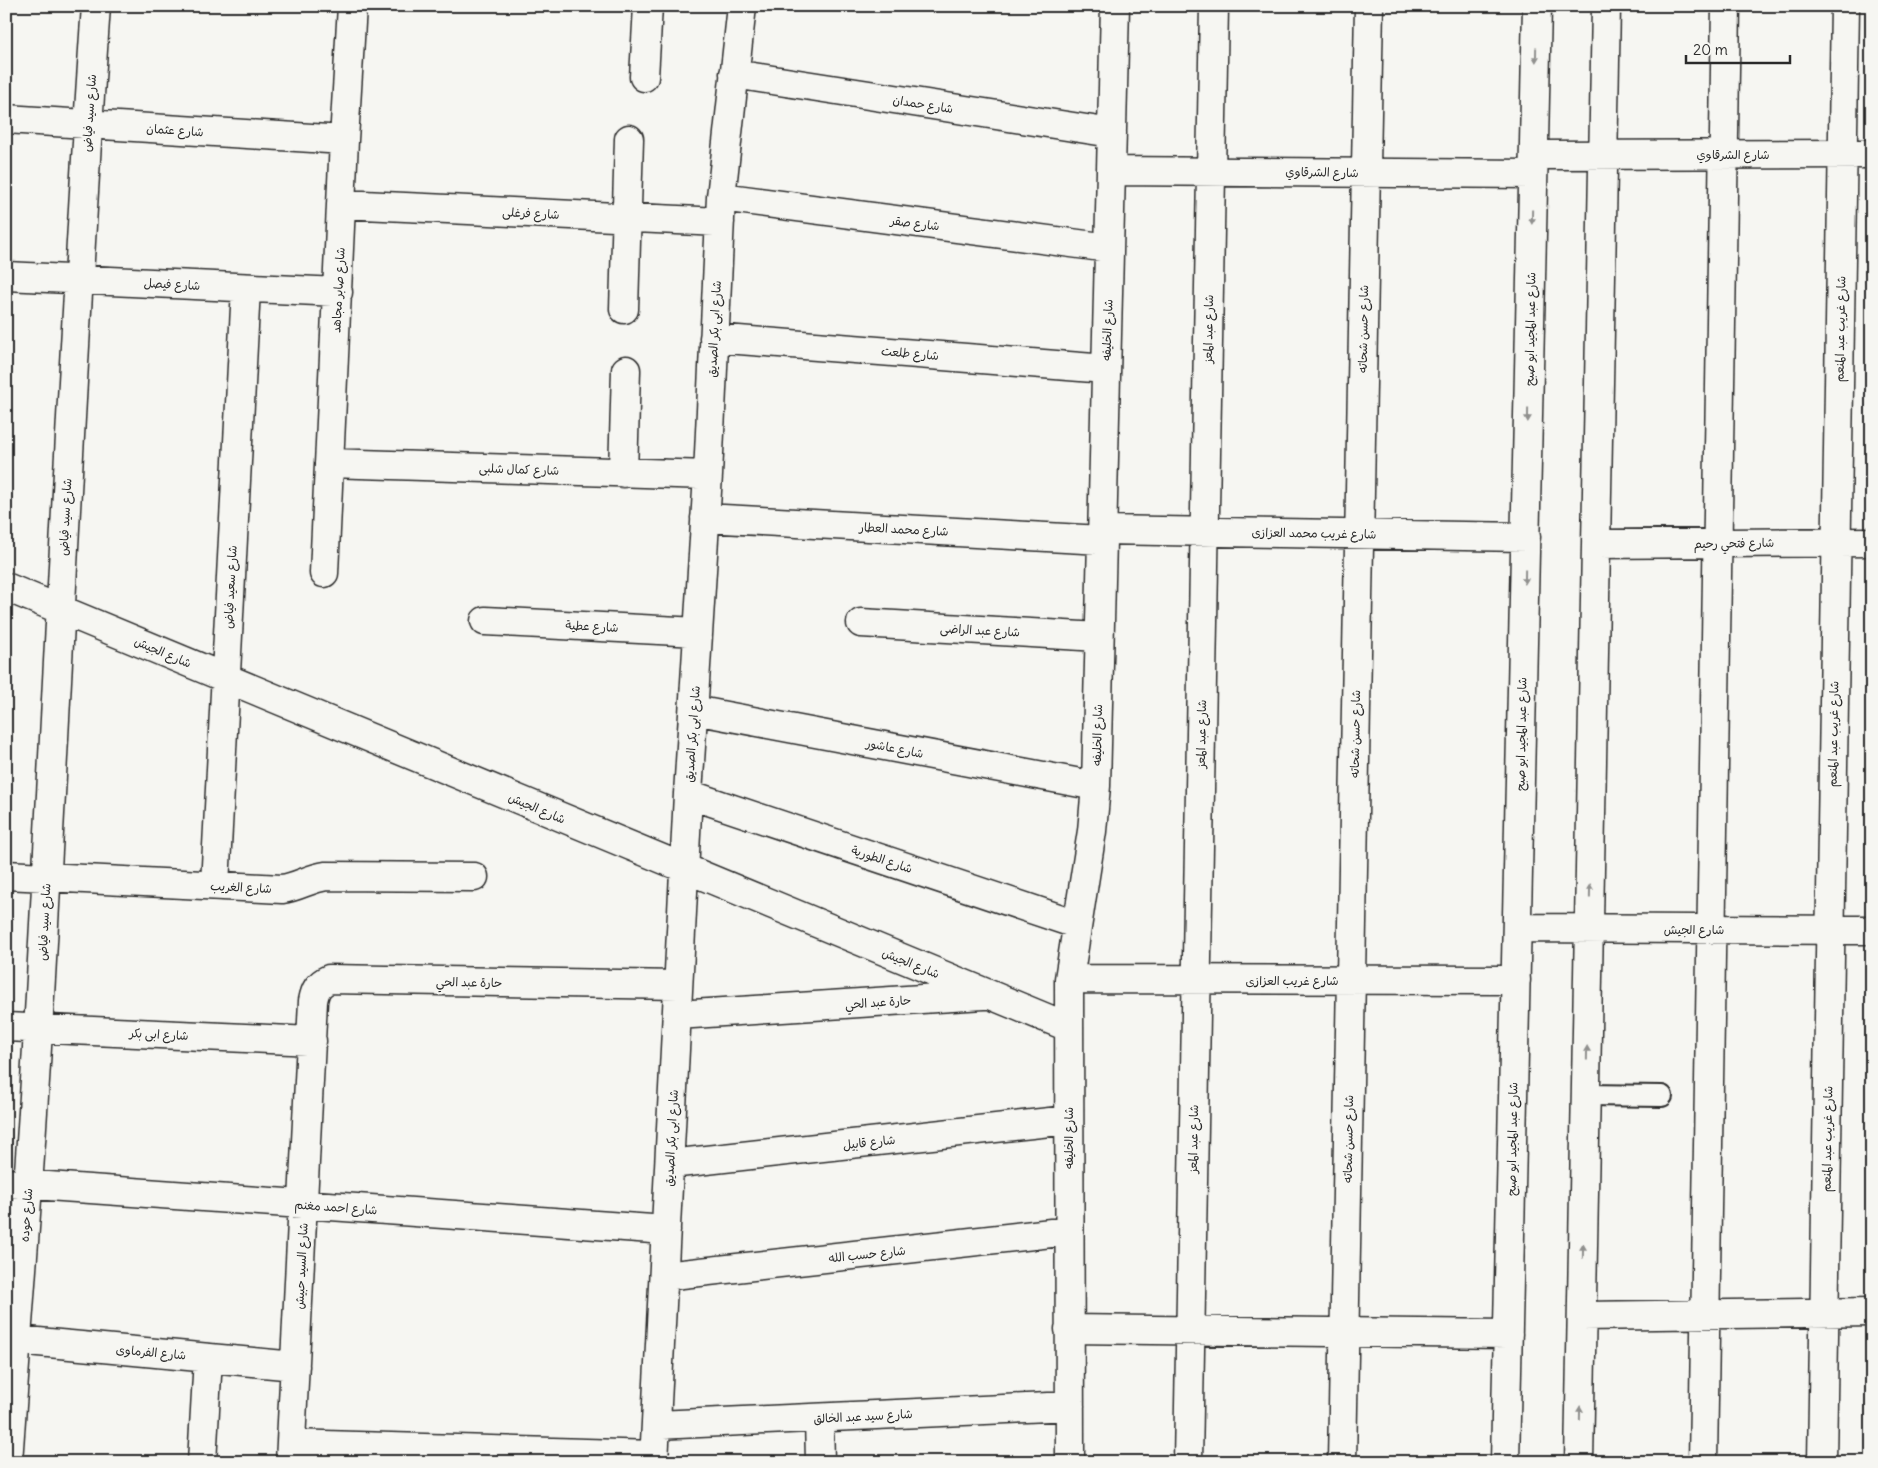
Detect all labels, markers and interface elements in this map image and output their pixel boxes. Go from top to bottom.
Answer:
scale bar [1686,32,1789,64]
text: 20 m [1693,40,1728,59]
one-way arrow [1532,47,1540,63]
street label: شارع سيد فياض [79,74,101,152]
street label: شارع حمدان [891,92,954,118]
street label: شارع عثمان [146,121,204,141]
street label: شارع الشرقاوي [1696,147,1770,164]
street label: شارع الشرقاوي [1285,164,1359,182]
street label: شارع فرغلى [502,204,560,224]
one-way arrow [1528,210,1536,226]
street label: شارع صقر [888,212,940,235]
street label: شارع صابر مجاهد [328,247,350,333]
street label: شارع عبد المجيد ابو صبح [1522,272,1540,386]
street label: شارع فيصل [143,275,201,295]
street label: شارع غريب عبد المنعم [1832,276,1850,382]
street label: شارع ابى بكر الصديق [704,280,726,378]
street label: شارع حسن شحاته [1355,285,1373,373]
street label: شارع عبد المعز [1200,294,1218,365]
street label: شارع الخليفه [1098,299,1118,361]
street label: شارع طلعت [880,343,940,365]
one-way arrow [1524,407,1532,423]
street label: شارع كمال شلبى [478,460,559,480]
street label: شارع سيد فياض [55,478,77,556]
street label: شارع محمد العطار [858,519,949,541]
street label: شارع غريب محمد العزازى [1251,524,1377,544]
street label: شارع فتحي رحيم [1694,535,1774,555]
street label: شارع سعيد فياض [220,545,242,629]
one-way arrow [1520,570,1528,586]
street label: شارع عطية [565,617,619,637]
street label: شارع عبد الراضى [940,620,1020,642]
street label: شارع الجيش [131,633,194,673]
street label: شارع عبد المجيد ابو صبح [1513,677,1531,791]
street label: شارع غريب عبد المنعم [1825,681,1843,787]
street label: شارع ابى بكر الصديق [681,685,705,783]
street label: شارع حسن شحاته [1347,690,1365,778]
street label: شارع عبد المعز [1193,699,1211,770]
street label: شارع الخليفه [1089,704,1107,766]
street label: شارع عاشور [864,735,925,763]
street label: شارع الجيش [505,789,568,829]
street label: شارع الطورية [849,842,914,878]
street label: شارع الغريب [210,878,272,898]
one-way arrow [1586,882,1594,898]
street label: شارع سيد فياض [34,883,56,961]
street label: شارع الجيش [1664,922,1724,939]
street label: شارع الجيش [879,945,942,983]
street label: شارع غريب العزازى [1245,973,1339,990]
street label: حارة عبد الحي [436,974,502,994]
street label: حارة عبد الحي [844,992,912,1016]
street label: شارع ابى بكر [128,1025,189,1045]
one-way arrow [1583,1045,1591,1061]
street label: شارع عبد المجيد ابو صبح [1504,1082,1522,1196]
street label: شارع غريب عبد المنعم [1819,1086,1837,1192]
street label: شارع ابى بكر الصديق [661,1089,683,1187]
street label: شارع حسن شحاته [1340,1095,1358,1183]
street label: شارع عبد المعز [1185,1104,1203,1175]
street label: شارع الخليفه [1061,1107,1078,1169]
street label: شارع قابيل [842,1132,896,1154]
street label: شارع حوده [17,1188,37,1243]
street label: شارع احمد مغنم [294,1197,378,1219]
street label: شارع السيد حبيش [291,1222,313,1310]
street label: شارع حسب الله [828,1242,907,1268]
one-way arrow [1579,1242,1587,1258]
street label: شارع الفرماوى [115,1341,187,1365]
one-way arrow [1576,1405,1584,1421]
street label: شارع سيد عبد الخالق [813,1406,913,1428]

